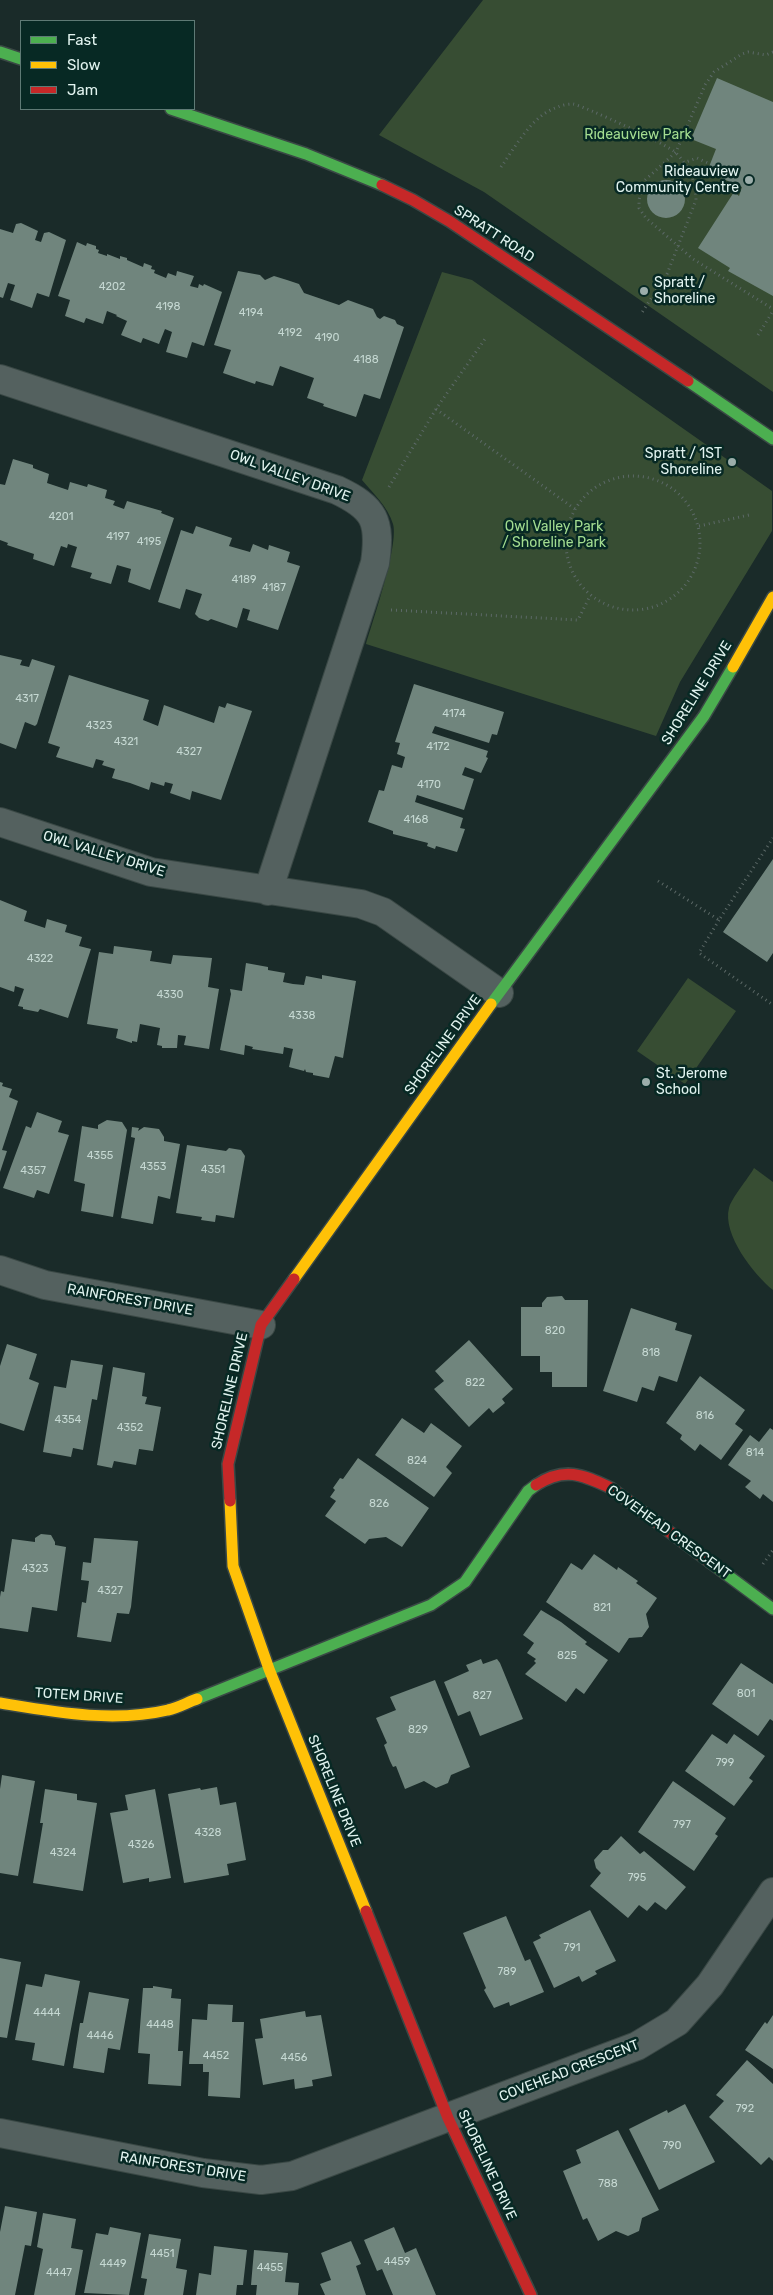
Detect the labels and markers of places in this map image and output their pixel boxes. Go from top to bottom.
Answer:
place label: Rideauview Community Centre [616,164,739,196]
marker: Rideauview Community Centre [743,174,755,186]
place label: Spratt / Shoreline [654,275,715,308]
marker: Spratt / Shoreline [638,285,650,297]
place label: Spratt / 1ST Shoreline [645,446,722,478]
marker: Spratt / 1ST Shoreline [726,456,738,468]
place label: St. Jerome School [656,1066,727,1098]
marker: St. Jerome School [640,1076,652,1088]

